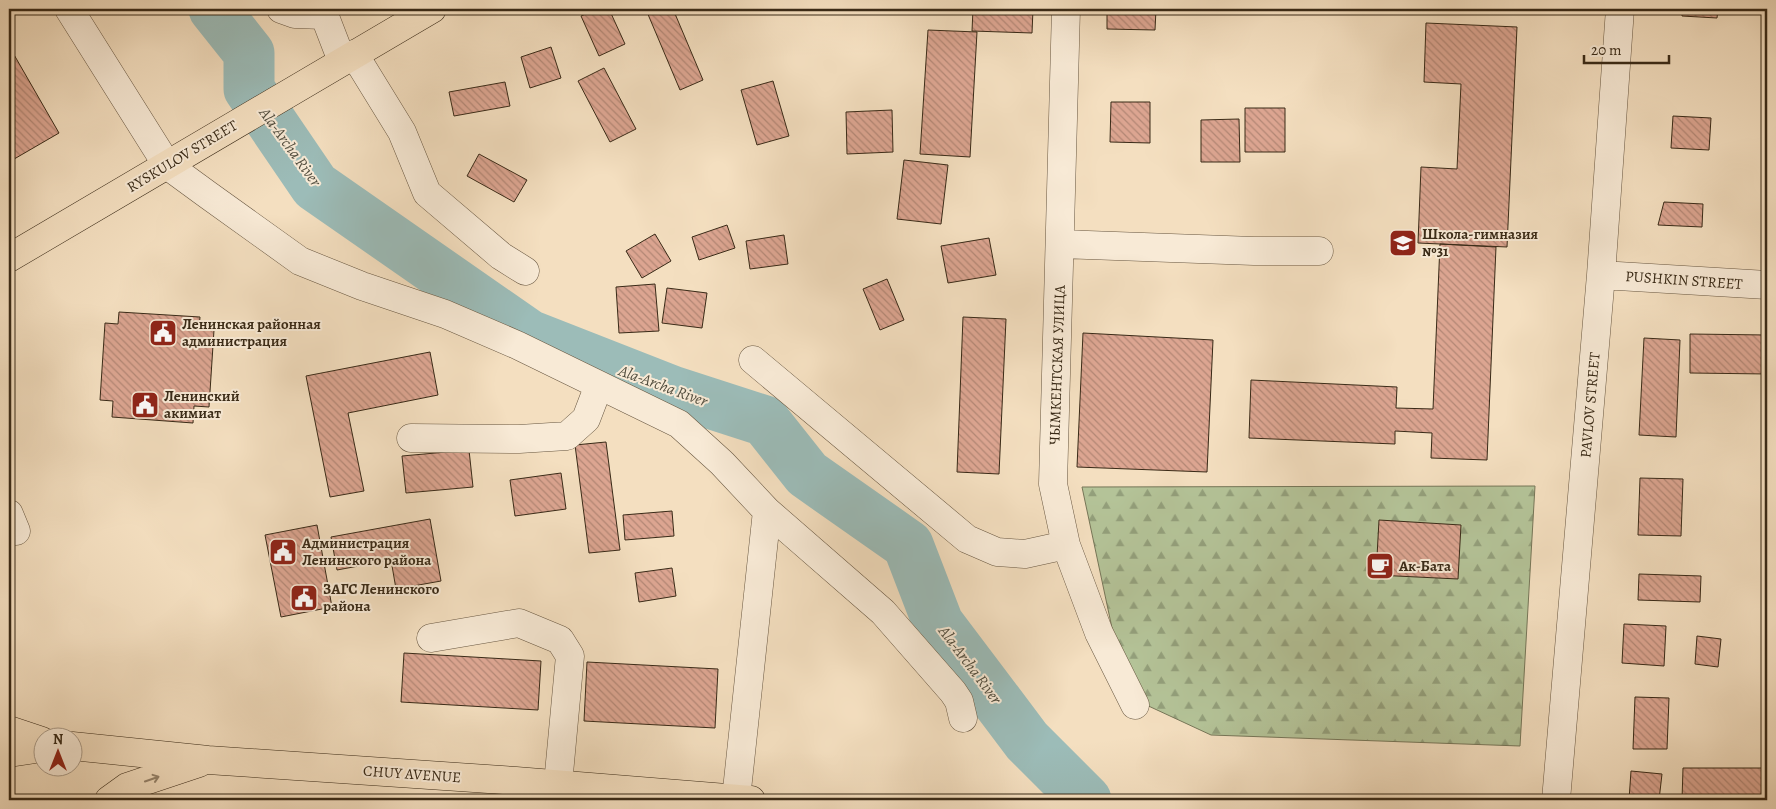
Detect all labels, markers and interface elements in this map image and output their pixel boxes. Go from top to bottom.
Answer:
scale bar [1584,32,1668,64]
text: 20 m [1591,40,1622,60]
water label: Ala-Archa River [253,102,326,191]
street label: RYSKULOV STREET [123,115,242,197]
place label: Школа-гимназия №31 [1422,224,1539,261]
school or university icon: Школа-гимназия №31 [1388,228,1418,258]
street label: PUSHKIN STREET [1625,266,1744,294]
street label: ЧЫМКЕНТСКАЯ УЛИЦА [1044,284,1070,445]
place label: Ленинская районная администрация [182,314,321,351]
public building icon: Ленинская районная администрация [148,318,178,348]
street label: PAVLOV STREET [1575,351,1605,459]
water label: Ala-Archa River [615,359,711,412]
place label: Ленинский акимиат [164,386,240,423]
public building icon: Ленинский акимиат [130,390,160,420]
place label: Администрация Ленинского района [301,533,432,570]
public building icon: Администрация Ленинского района [268,537,298,567]
cafe icon: Ак-Бата [1365,551,1395,581]
place label: Ак-Бата [1398,556,1452,576]
place label: ЗАГС Ленинского района [323,579,440,616]
public building icon: ЗАГС Ленинского района [289,583,319,613]
water label: Ala-Archa River [933,621,1007,709]
north arrow [32,726,82,776]
text: N [53,730,63,749]
street label: CHUY AVENUE [362,761,462,787]
one-way arrow [144,774,159,783]

